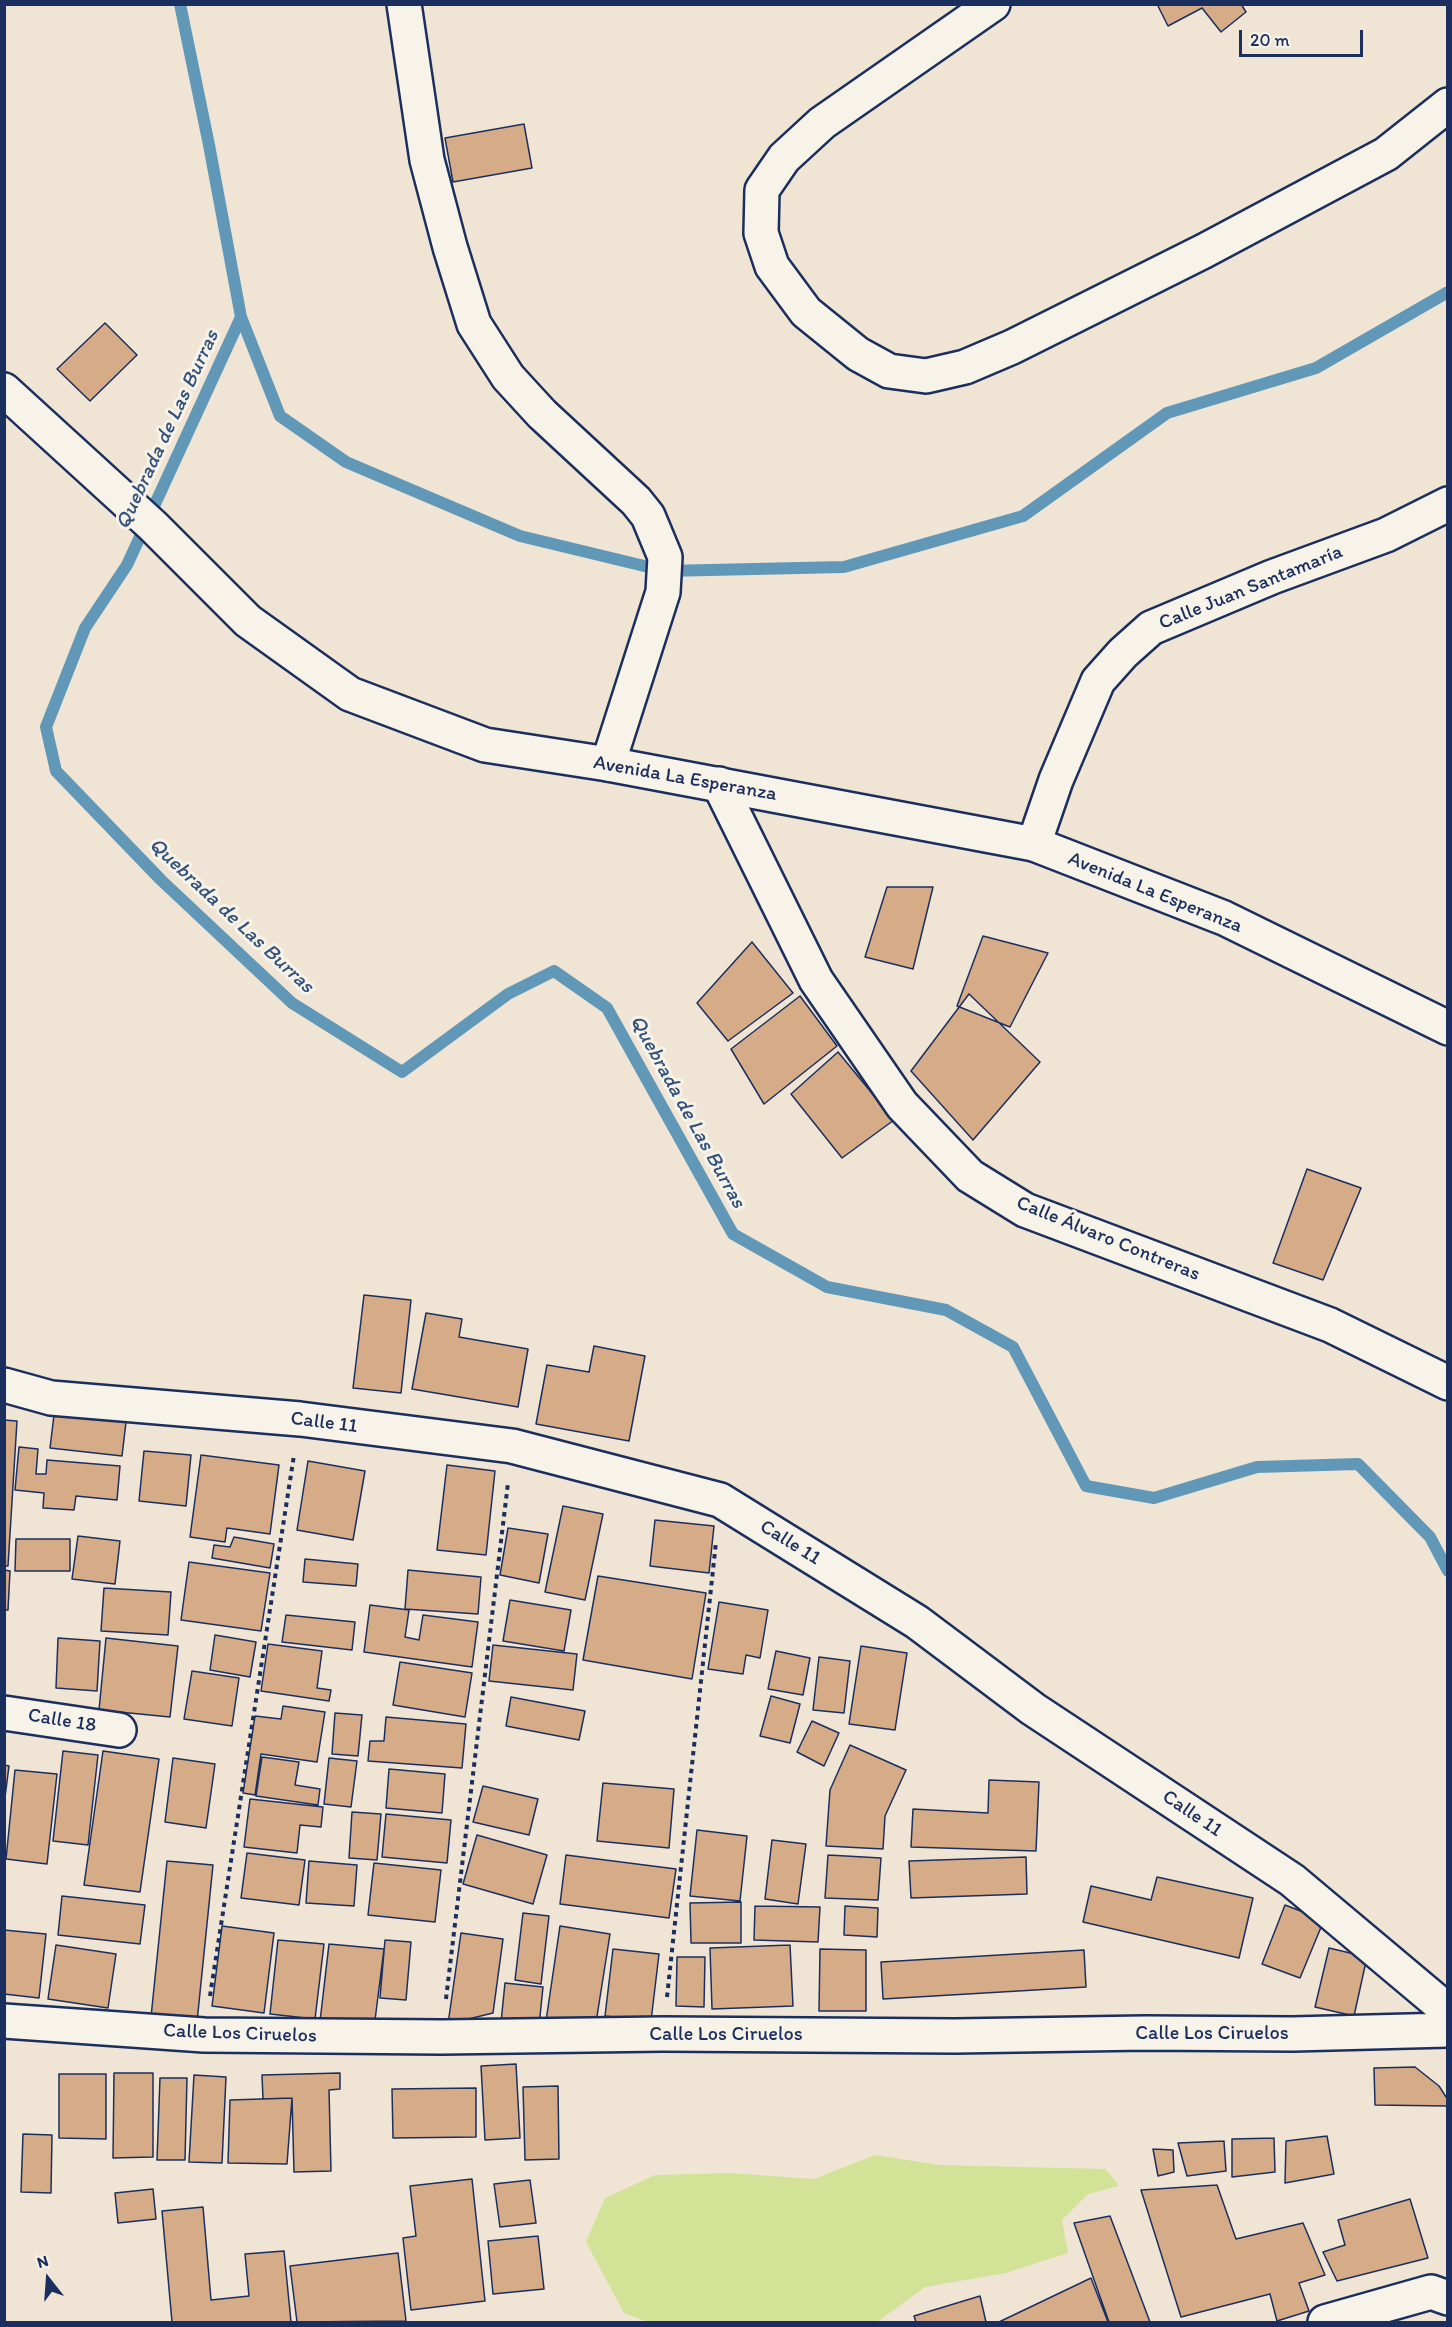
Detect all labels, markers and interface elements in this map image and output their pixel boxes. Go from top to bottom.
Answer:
scale bar [1242,18,1366,56]
text: 20 m [1250,29,1290,51]
water label: Quebrada de Las Burras [111,326,225,534]
street label: Calle Juan Santamaría [1156,540,1346,636]
street label: Avenida La Esperanza [591,751,779,807]
water label: Quebrada de Las Burras [143,833,319,999]
street label: Avenida La Esperanza [1064,847,1246,939]
water label: Quebrada de Las Burras [623,1011,751,1213]
street label: Calle Álvaro Contreras [1013,1191,1203,1287]
street label: Calle 11 [289,1407,359,1439]
street label: Calle 11 [755,1515,825,1571]
street label: Calle 18 [26,1704,98,1738]
street label: Calle 11 [1157,1785,1227,1843]
street label: Calle Los Ciruelos [163,2019,317,2049]
street label: Calle Los Ciruelos [1135,2022,1289,2046]
street label: Calle Los Ciruelos [649,2023,803,2047]
north arrow [18,2249,78,2309]
text: N [35,2251,51,2272]

